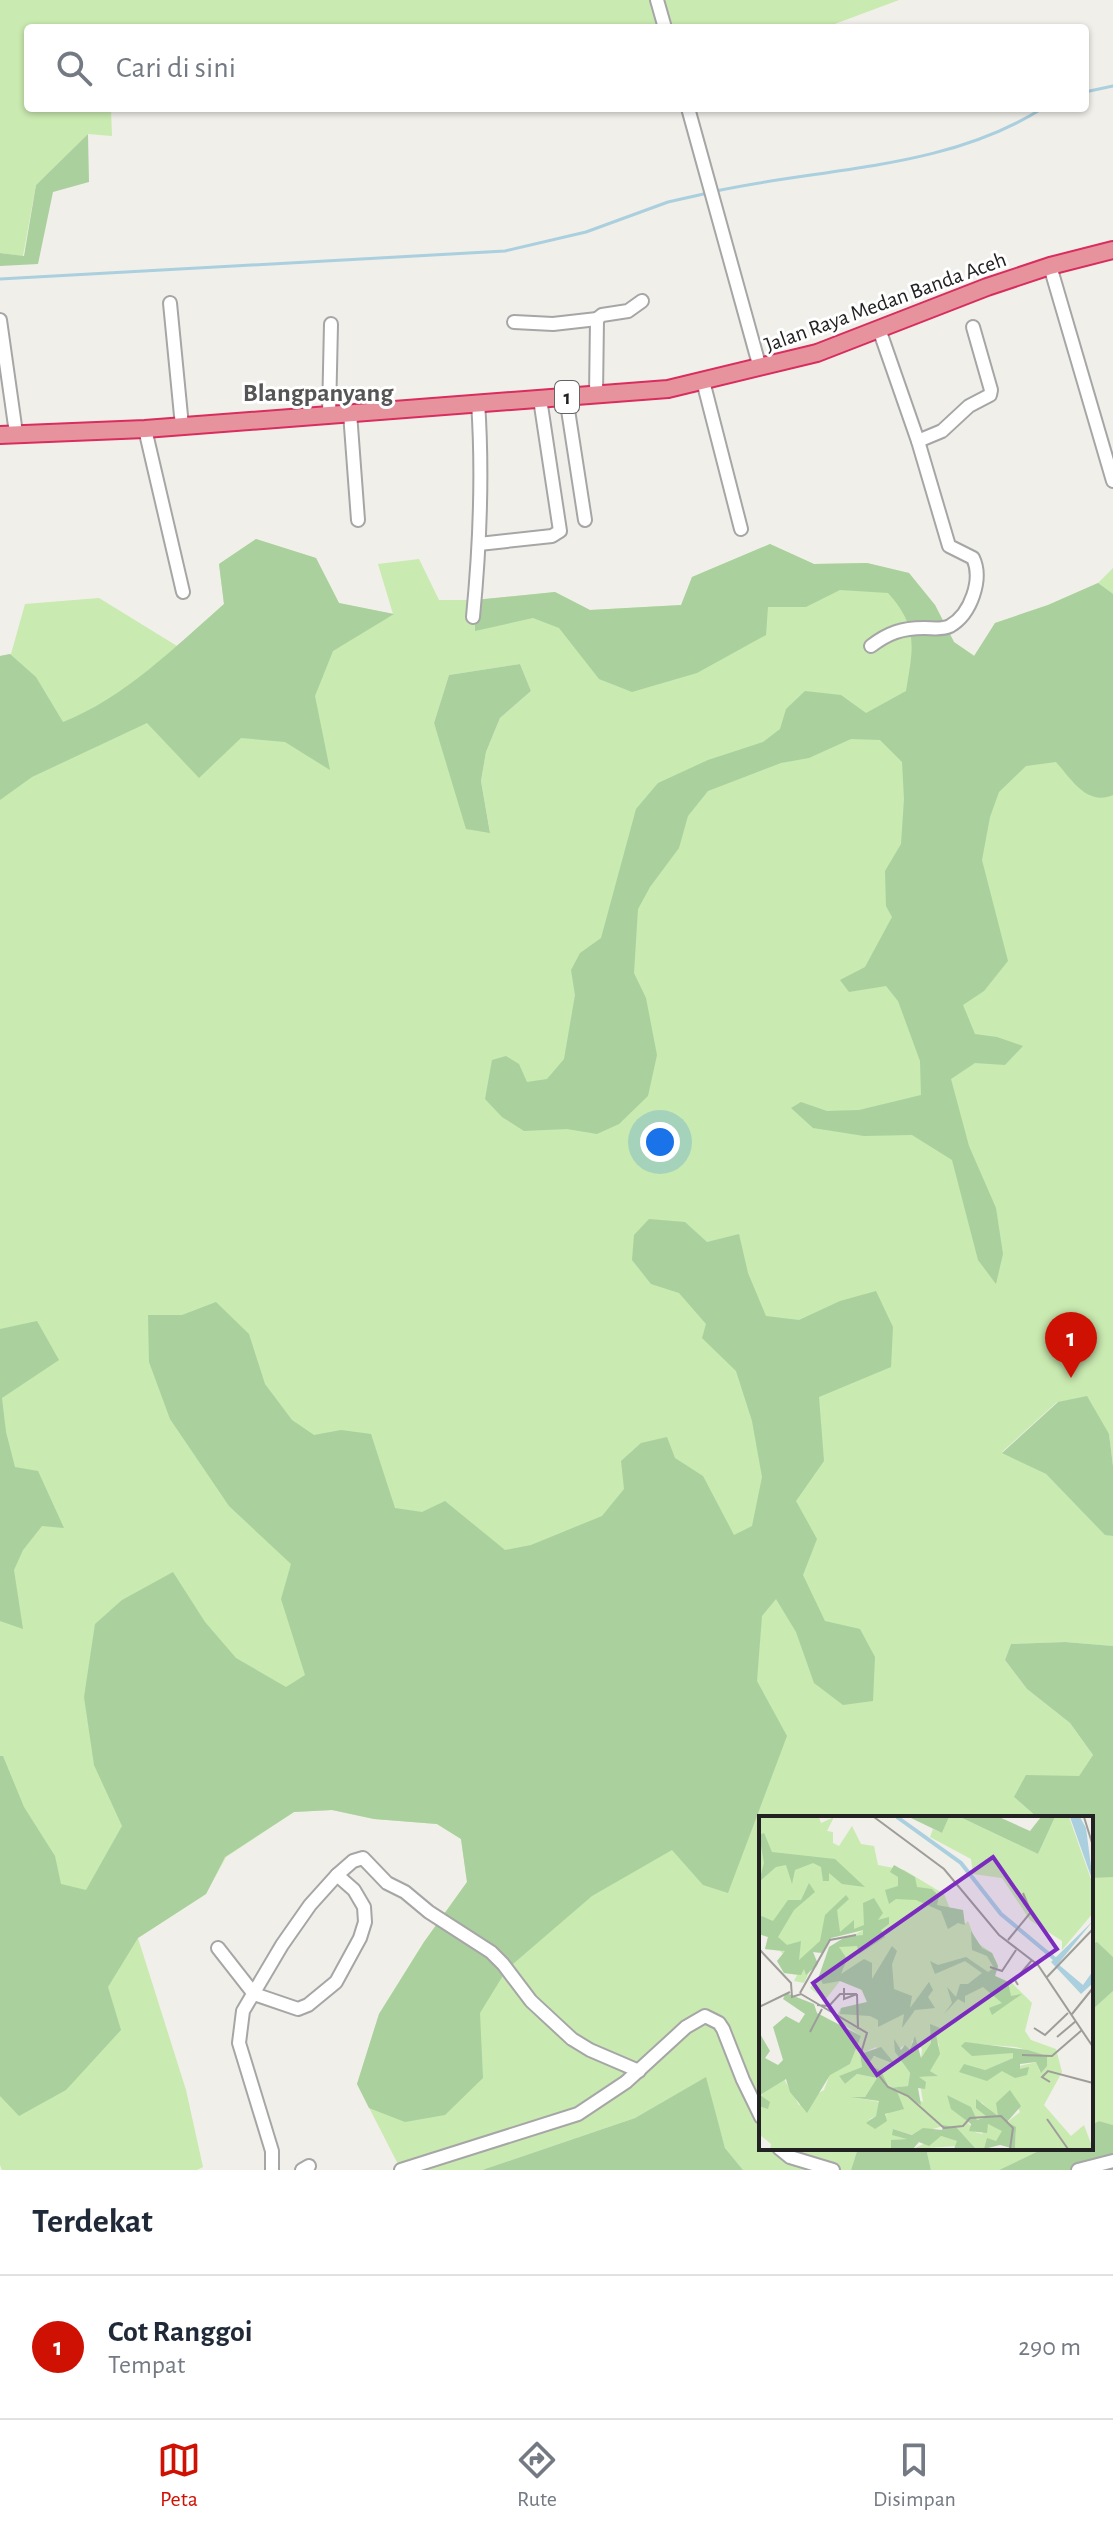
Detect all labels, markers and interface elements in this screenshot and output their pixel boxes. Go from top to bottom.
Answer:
search box [24,24,1089,112]
icon: search [52,46,96,90]
text: Cari di sini [116,53,236,83]
street label: Jalan Raya Medan Banda Aceh [762,248,1009,356]
district label: Blangpanyang [243,380,394,406]
road number: 1 [555,381,579,413]
your location [640,1122,680,1162]
pin: 1 [1045,1312,1097,1378]
inset map [759,1816,1093,2150]
text: Terdekat [32,2205,153,2239]
text: Cot Ranggoi [108,2317,253,2347]
text: 1 [53,2334,63,2360]
text: 290 m [1018,2334,1081,2360]
text: Tempat [108,2352,185,2378]
tab: Peta [157,2438,201,2512]
tab: Rute [515,2438,559,2512]
tab: Disimpan [873,2438,956,2512]

